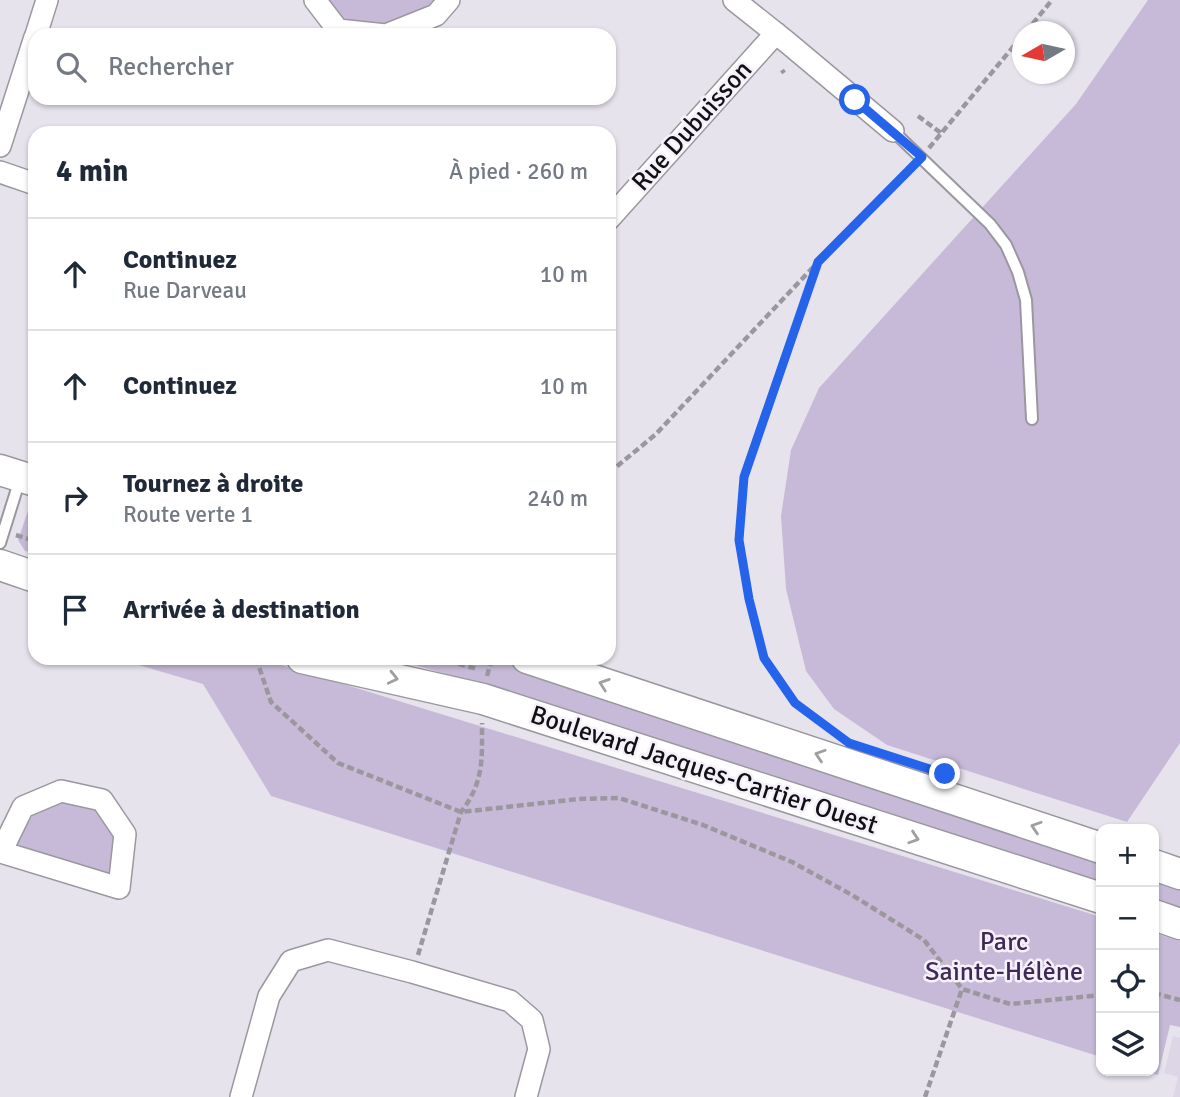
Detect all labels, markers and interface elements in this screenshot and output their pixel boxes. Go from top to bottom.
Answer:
north arrow [1012,21,1075,84]
search box [28,28,616,105]
icon: search [52,48,90,86]
text: Rechercher [108,51,234,83]
street label: Rue Dubuisson [625,54,759,198]
route start [839,84,870,115]
text: 4 min [56,153,128,190]
text: À pied · 260 m [449,157,588,186]
text: Continuez [123,244,237,276]
icon: ahead [56,255,94,293]
text: 10 m [540,260,588,289]
text: Rue Darveau [123,276,247,305]
icon: ahead [56,367,94,405]
text: Continuez [123,370,237,402]
text: 10 m [540,372,588,401]
text: Tournez à droite [123,468,303,500]
icon: right [56,479,94,517]
text: 240 m [527,484,588,513]
text: Route verte 1 [123,500,253,529]
icon: arrive [56,591,94,629]
text: Arrivée à destination [123,594,360,626]
one-way arrow [387,670,399,685]
one-way arrow [599,678,611,692]
street label: Boulevard Jacques-Cartier Ouest [526,699,882,841]
one-way arrow [815,749,827,764]
route end [929,758,960,789]
one-way arrow [1031,820,1043,835]
map controls [1096,824,1159,1076]
button: + [1096,824,1159,887]
one-way arrow [908,830,920,844]
button: − [1096,887,1159,950]
park label: Parc Sainte-Hélène [925,926,1083,988]
button: locate [1096,950,1159,1013]
button: layers [1096,1013,1159,1076]

